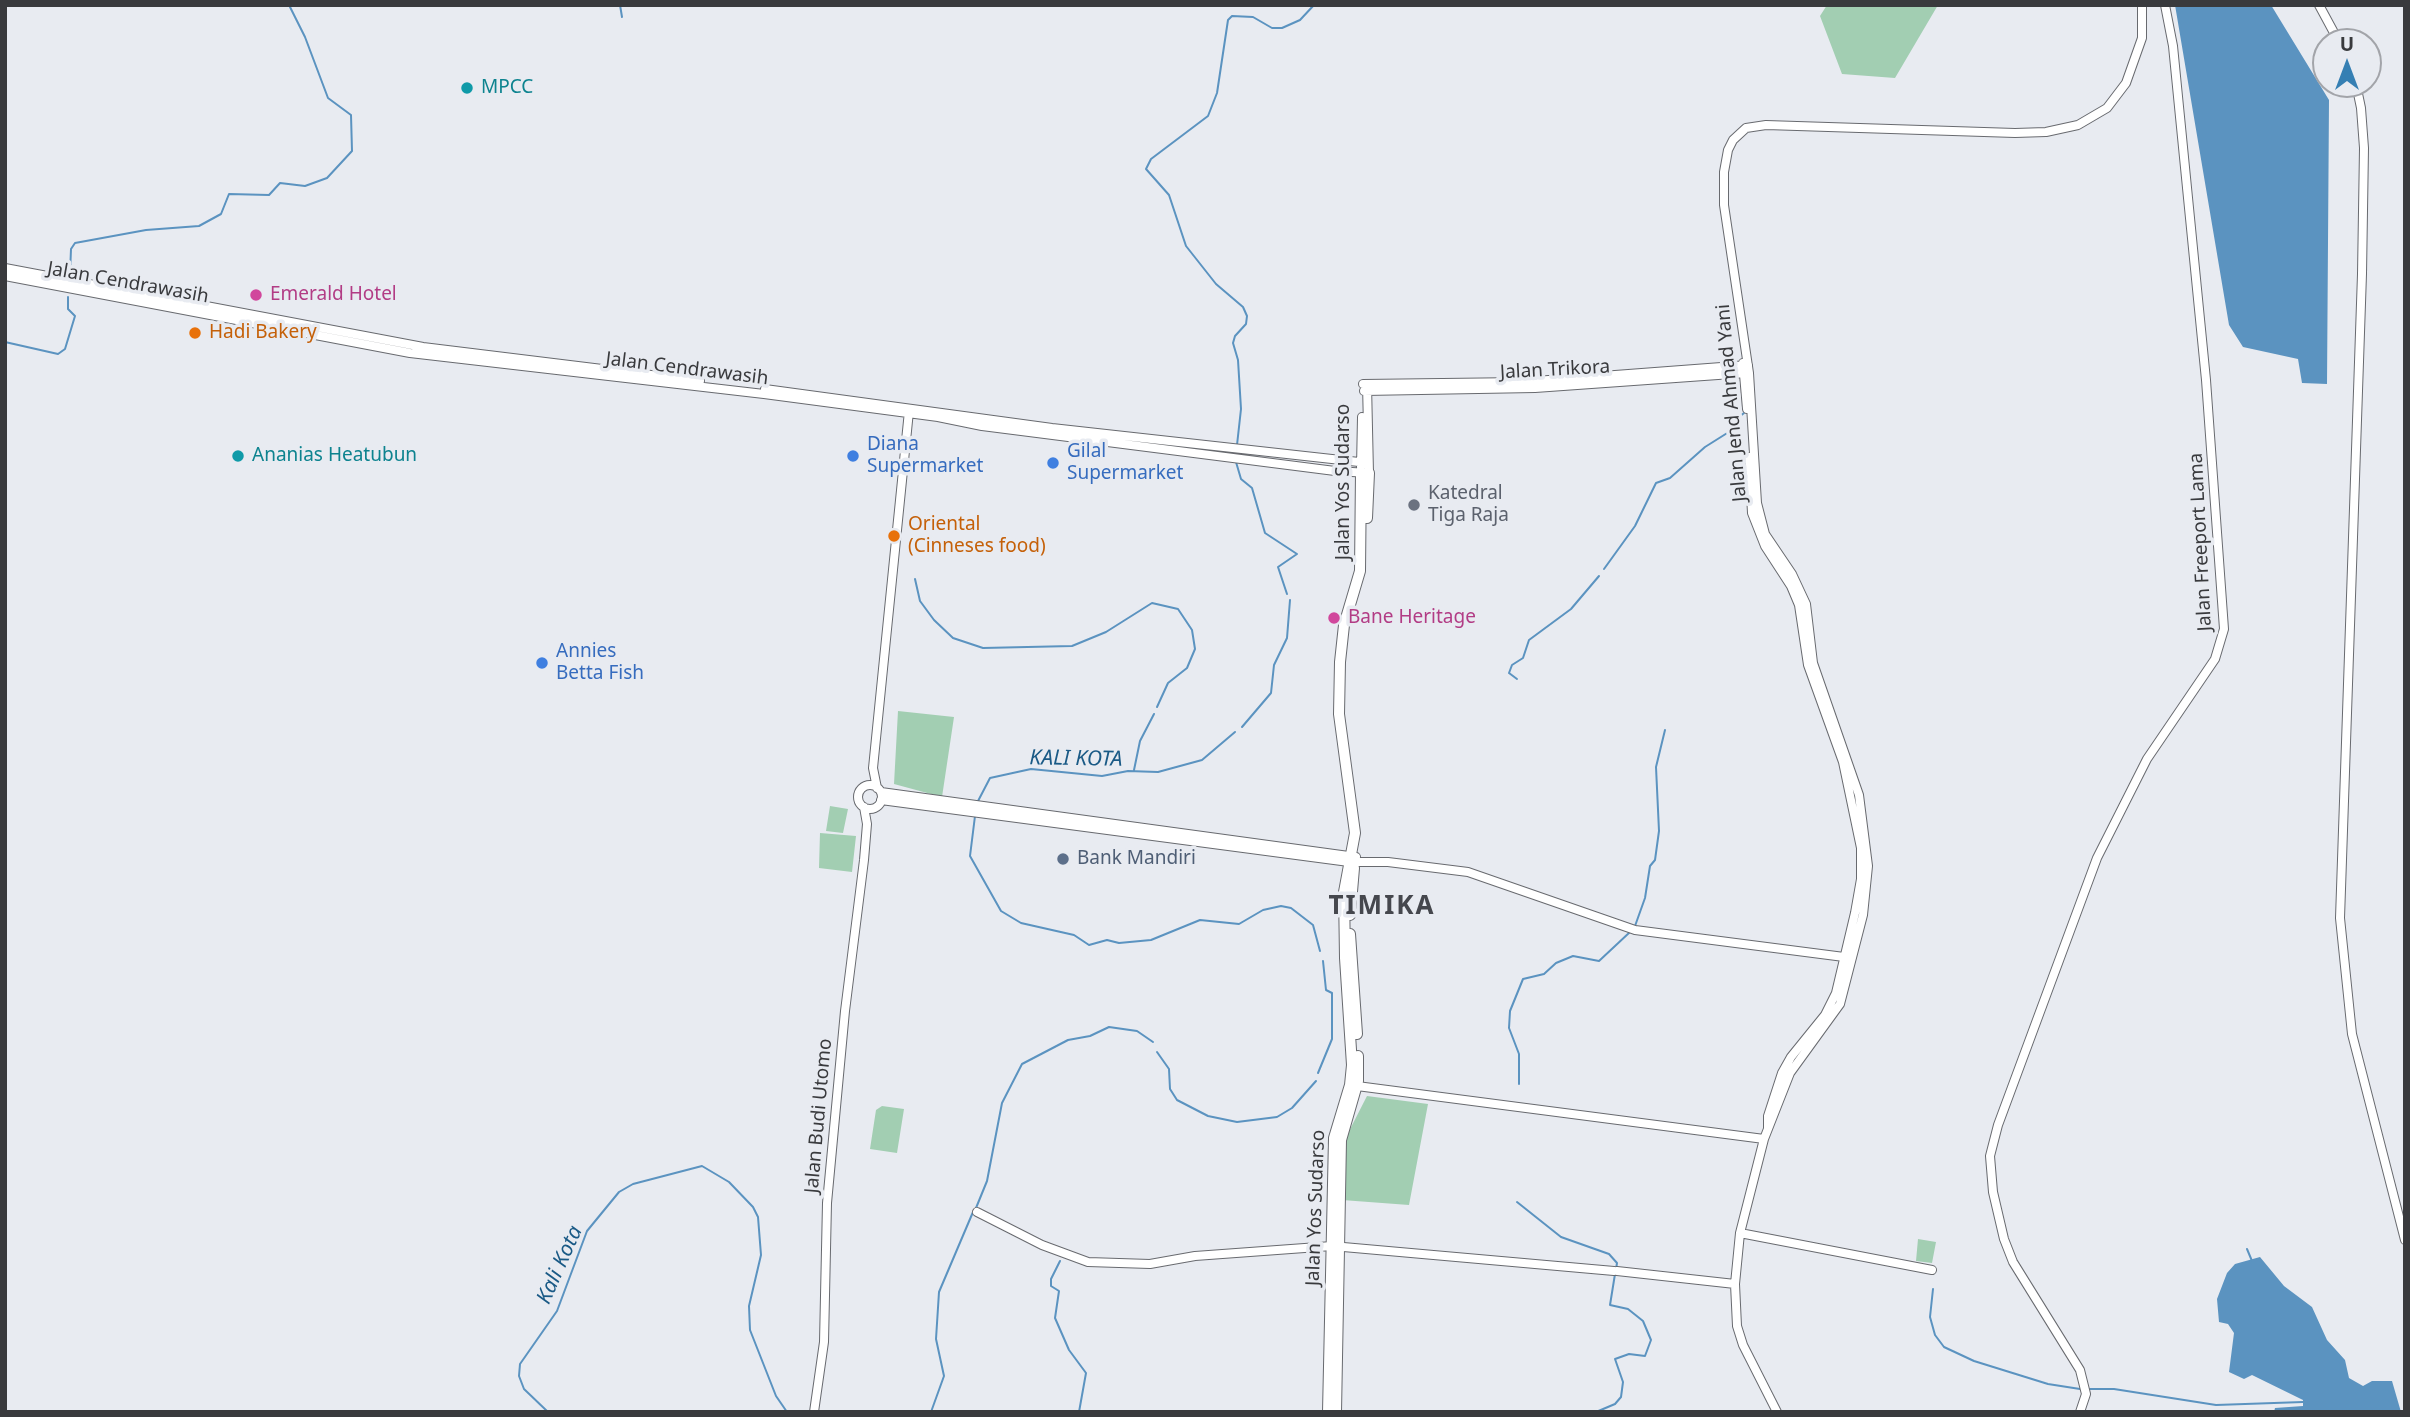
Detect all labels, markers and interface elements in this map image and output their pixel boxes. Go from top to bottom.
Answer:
north arrow [2312,28,2382,98]
text: U [2340,31,2354,57]
place label: MPCC [481,77,533,99]
marker: MPCC [459,80,475,96]
street label: Jalan Cendrawasih [45,258,211,308]
place label: Emerald Hotel [270,284,397,306]
marker: Emerald Hotel [248,287,264,303]
street label: Jalan Jend Ahmad Yani [1712,303,1752,503]
place label: Hadi Bakery [209,322,317,344]
marker: Hadi Bakery [187,325,203,341]
street label: Jalan Cendrawasih [604,348,770,390]
street label: Jalan Trikora [1499,356,1611,384]
street label: Jalan Yos Sudarso [1333,404,1355,560]
place label: Diana Supermarket [867,434,983,478]
place label: Gilal Supermarket [1067,441,1183,485]
place label: Ananias Heatubun [252,445,417,467]
marker: Ananias Heatubun [230,448,246,464]
marker: Diana Supermarket [845,448,861,464]
street label: Jalan Freeport Lama [2185,452,2217,632]
marker: Gilal Supermarket [1045,455,1061,471]
place label: Katedral Tiga Raja [1428,483,1509,527]
marker: Katedral Tiga Raja [1406,497,1422,513]
place label: Oriental (Cinneses food) [908,514,1046,558]
marker: Oriental (Cinneses food) [886,528,902,544]
place label: Bane Heritage [1348,607,1476,629]
marker: Bane Heritage [1326,610,1342,626]
place label: Annies Betta Fish [556,641,644,685]
marker: Annies Betta Fish [534,655,550,671]
water label: KALI KOTA [1029,746,1123,772]
place label: Bank Mandiri [1077,848,1196,870]
marker: Bank Mandiri [1055,851,1071,867]
district label: TIMIKA [1329,891,1435,923]
street label: Jalan Budi Utomo [801,1038,837,1194]
street label: Jalan Yos Sudarso [1302,1129,1330,1287]
water label: Kali Kota [532,1222,588,1308]

